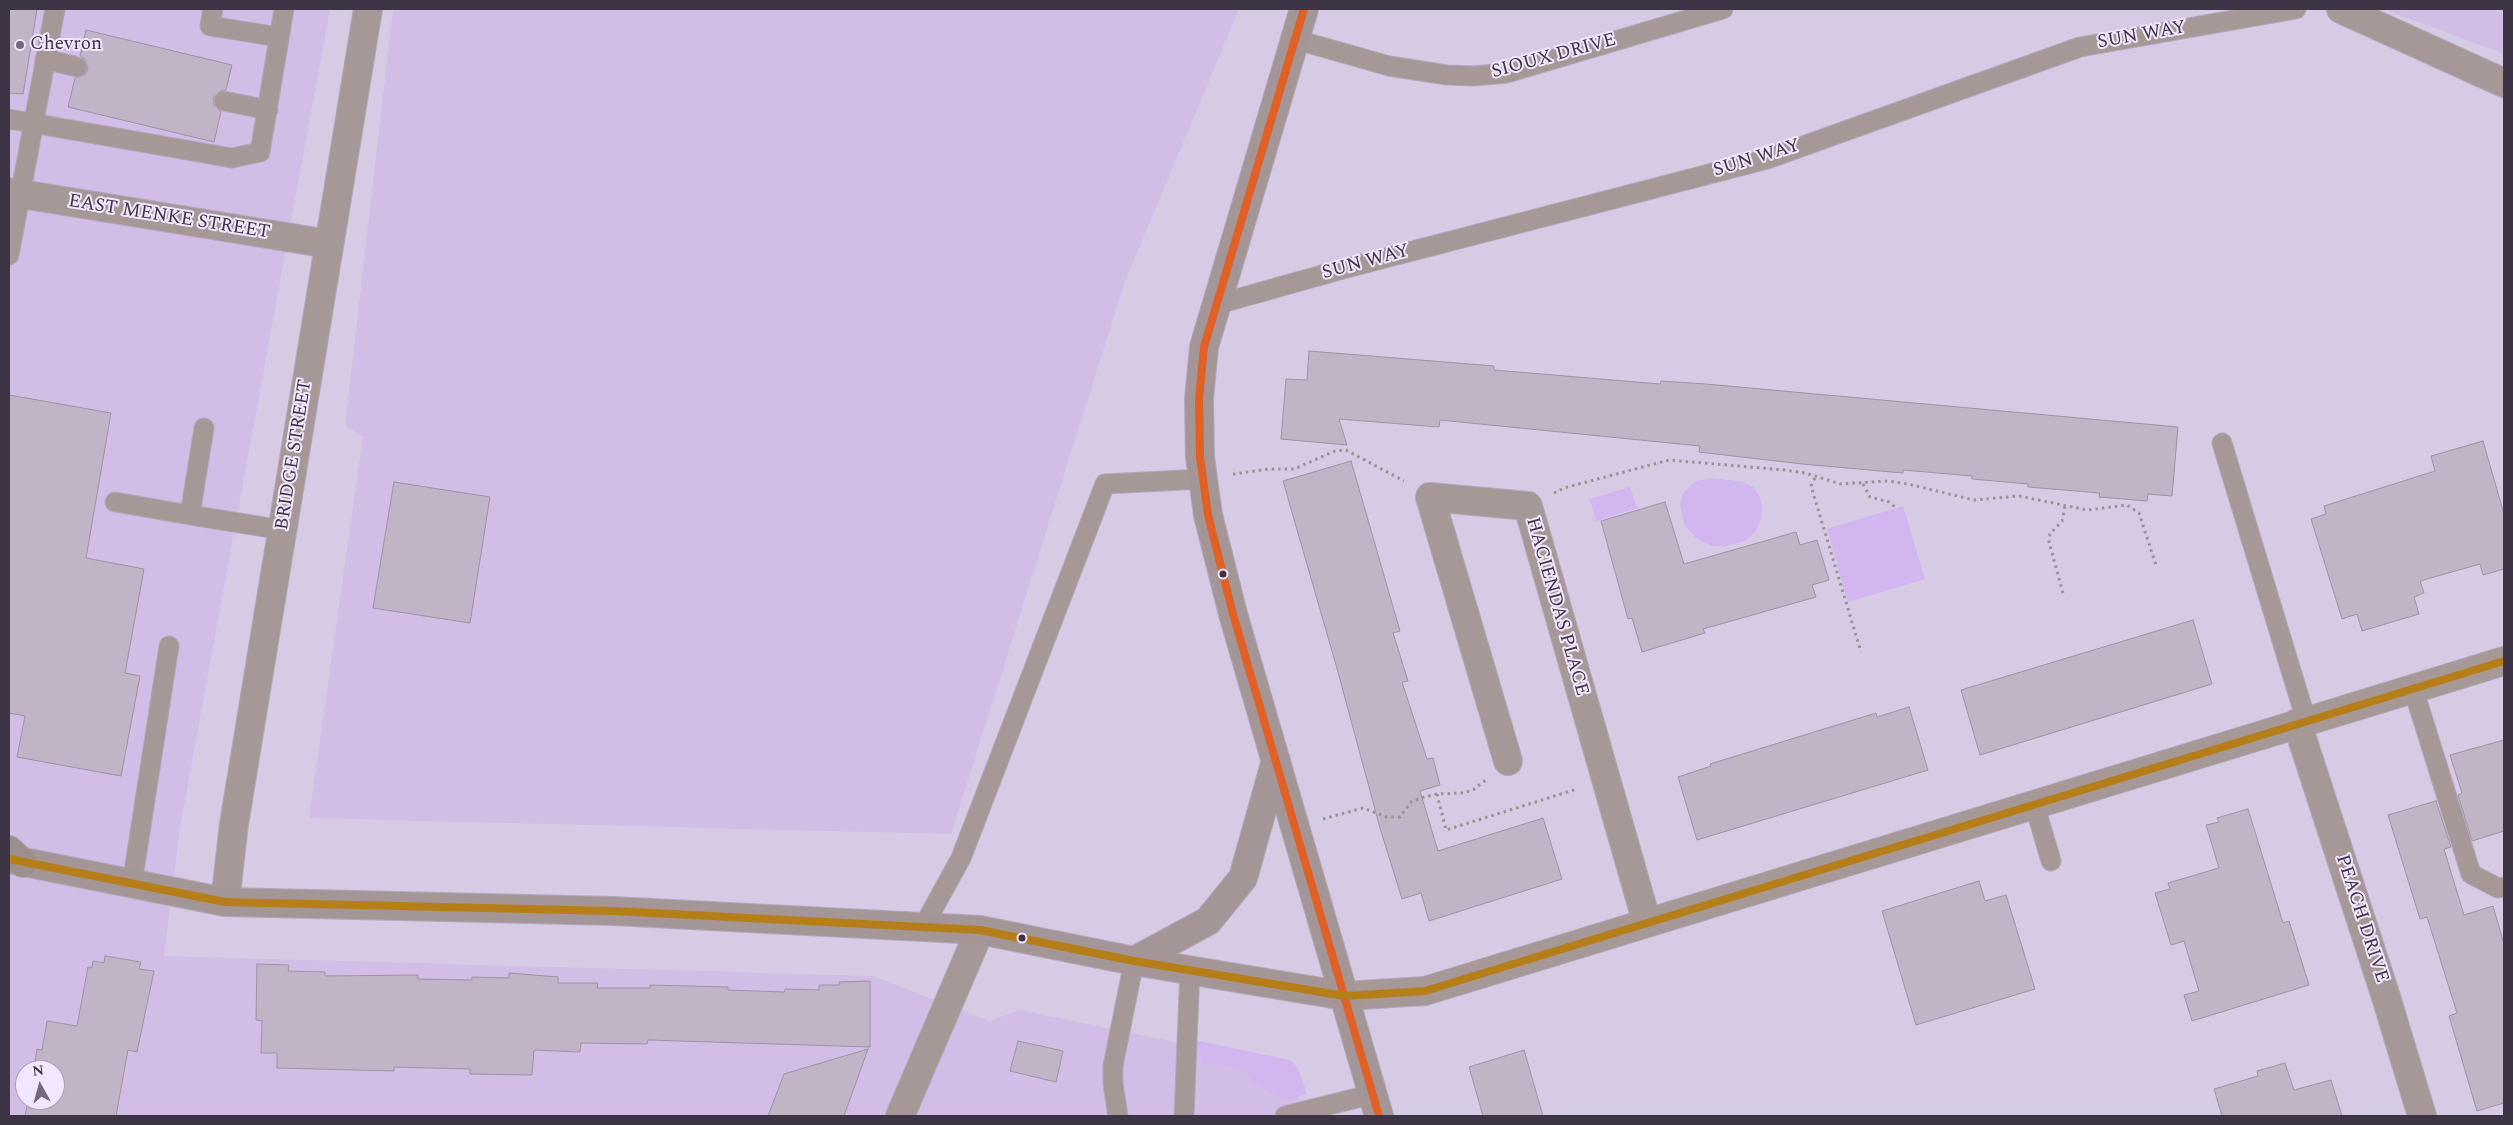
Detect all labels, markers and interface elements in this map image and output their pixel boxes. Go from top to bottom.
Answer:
street label: SUN WAY [2096,17,2188,55]
street label: SIOUX DRIVE [1489,29,1619,85]
place label: Chevron [30,34,102,56]
marker: Chevron [14,39,26,51]
street label: SUN WAY [1711,135,1803,183]
street label: EAST MENKE STREET [67,191,271,245]
street label: SUN WAY [1320,240,1412,286]
street label: BRIDGE STREET [272,378,318,532]
street label: HACIENDAS PLACE [1520,515,1592,699]
unlabelled marker [1218,569,1228,579]
street label: PEACH DRIVE [2330,852,2392,986]
unlabelled marker [1017,933,1027,943]
text: N [31,1059,45,1082]
north arrow [15,1060,65,1110]

